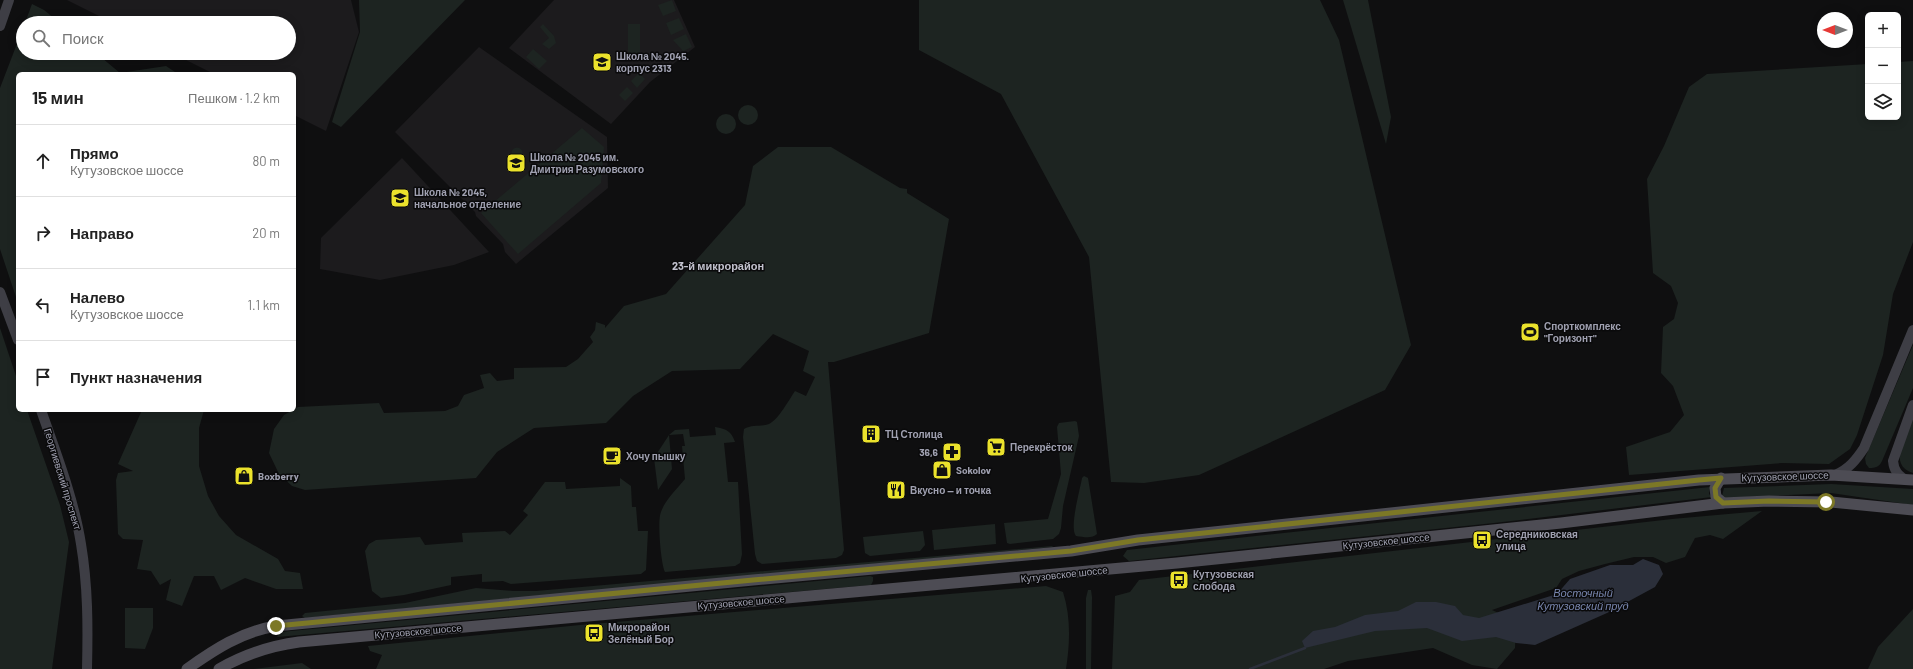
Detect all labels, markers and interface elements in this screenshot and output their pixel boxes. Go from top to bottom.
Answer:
north arrow [1817,12,1853,48]
map controls [1865,12,1901,120]
button: + [1865,12,1901,48]
search box [16,16,296,60]
icon: search [30,27,52,49]
text: Поиск [62,29,104,47]
button: − [1865,48,1901,84]
place label: Школа № 2045. корпус 2313 [616,50,690,74]
school or university icon: Школа № 2045. корпус 2313 [591,51,613,73]
button: layers [1865,84,1901,120]
text: 15 мин [32,87,84,107]
text: Пешком · 1.2 km [188,90,280,106]
text: Прямо [70,144,119,162]
icon: ahead [32,150,54,172]
place label: Школа № 2045 им. Дмитрия Разумовского [530,151,644,175]
school or university icon: Школа № 2045 им. Дмитрия Разумовского [505,152,527,174]
text: 80 m [253,153,280,169]
text: Кутузовское шоссе [70,162,184,178]
place label: Школа № 2045, начальное отделение [414,186,521,210]
school or university icon: Школа № 2045, начальное отделение [389,187,411,209]
icon: right [32,222,54,244]
text: Направо [70,224,134,242]
text: 20 m [252,225,280,241]
district label: 23-й микрорайон [672,259,764,272]
text: Налево [70,288,125,306]
icon: left [32,294,54,316]
text: 1.1 km [247,297,280,313]
text: Кутузовское шоссе [70,306,184,322]
place label: Спорткомплекс "Горизонт" [1544,320,1621,344]
sports icon: Спорткомплекс "Горизонт" [1519,321,1541,343]
icon: arrive [32,366,54,388]
text: Пункт назначения [70,368,202,386]
building icon: ТЦ Столица [860,423,882,445]
street label: Георгиевский проспект [42,427,84,532]
place label: ТЦ Столица [885,428,943,440]
supermarket icon: Перекрёсток [985,436,1007,458]
pharmacy icon: 36,6 [941,441,963,463]
place label: Перекрёсток [1010,441,1074,453]
cafe icon: Хочу пышку [601,445,623,467]
place label: 36,6 [919,446,939,458]
place label: Хочу пышку [626,450,686,462]
shop icon: Sokolov [931,459,953,481]
place label: Sokolov [956,464,991,476]
shop icon: Boxberry [233,465,255,487]
street label: Кутузовское шоссе [1741,468,1829,484]
place label: Boxberry [258,470,299,482]
restaurant icon: Вкусно — и точка [885,479,907,501]
place label: Вкусно — и точка [910,484,991,496]
route start [1817,493,1835,511]
place label: Середниковская улица [1496,528,1578,552]
bus stop icon: Середниковская улица [1471,529,1493,551]
street label: Кутузовское шоссе [1342,530,1431,552]
street label: Кутузовское шоссе [1020,563,1109,585]
place label: Кутузовская слобода [1193,568,1254,592]
bus stop icon: Кутузовская слобода [1168,569,1190,591]
water label: Восточный Кутузовский пруд [1537,586,1629,612]
street label: Кутузовское шоссе [697,592,786,612]
route end [267,617,285,635]
street label: Кутузовское шоссе [374,621,463,641]
place label: Микрорайон Зелёный Бор [608,621,674,645]
bus stop icon: Микрорайон Зелёный Бор [583,622,605,644]

